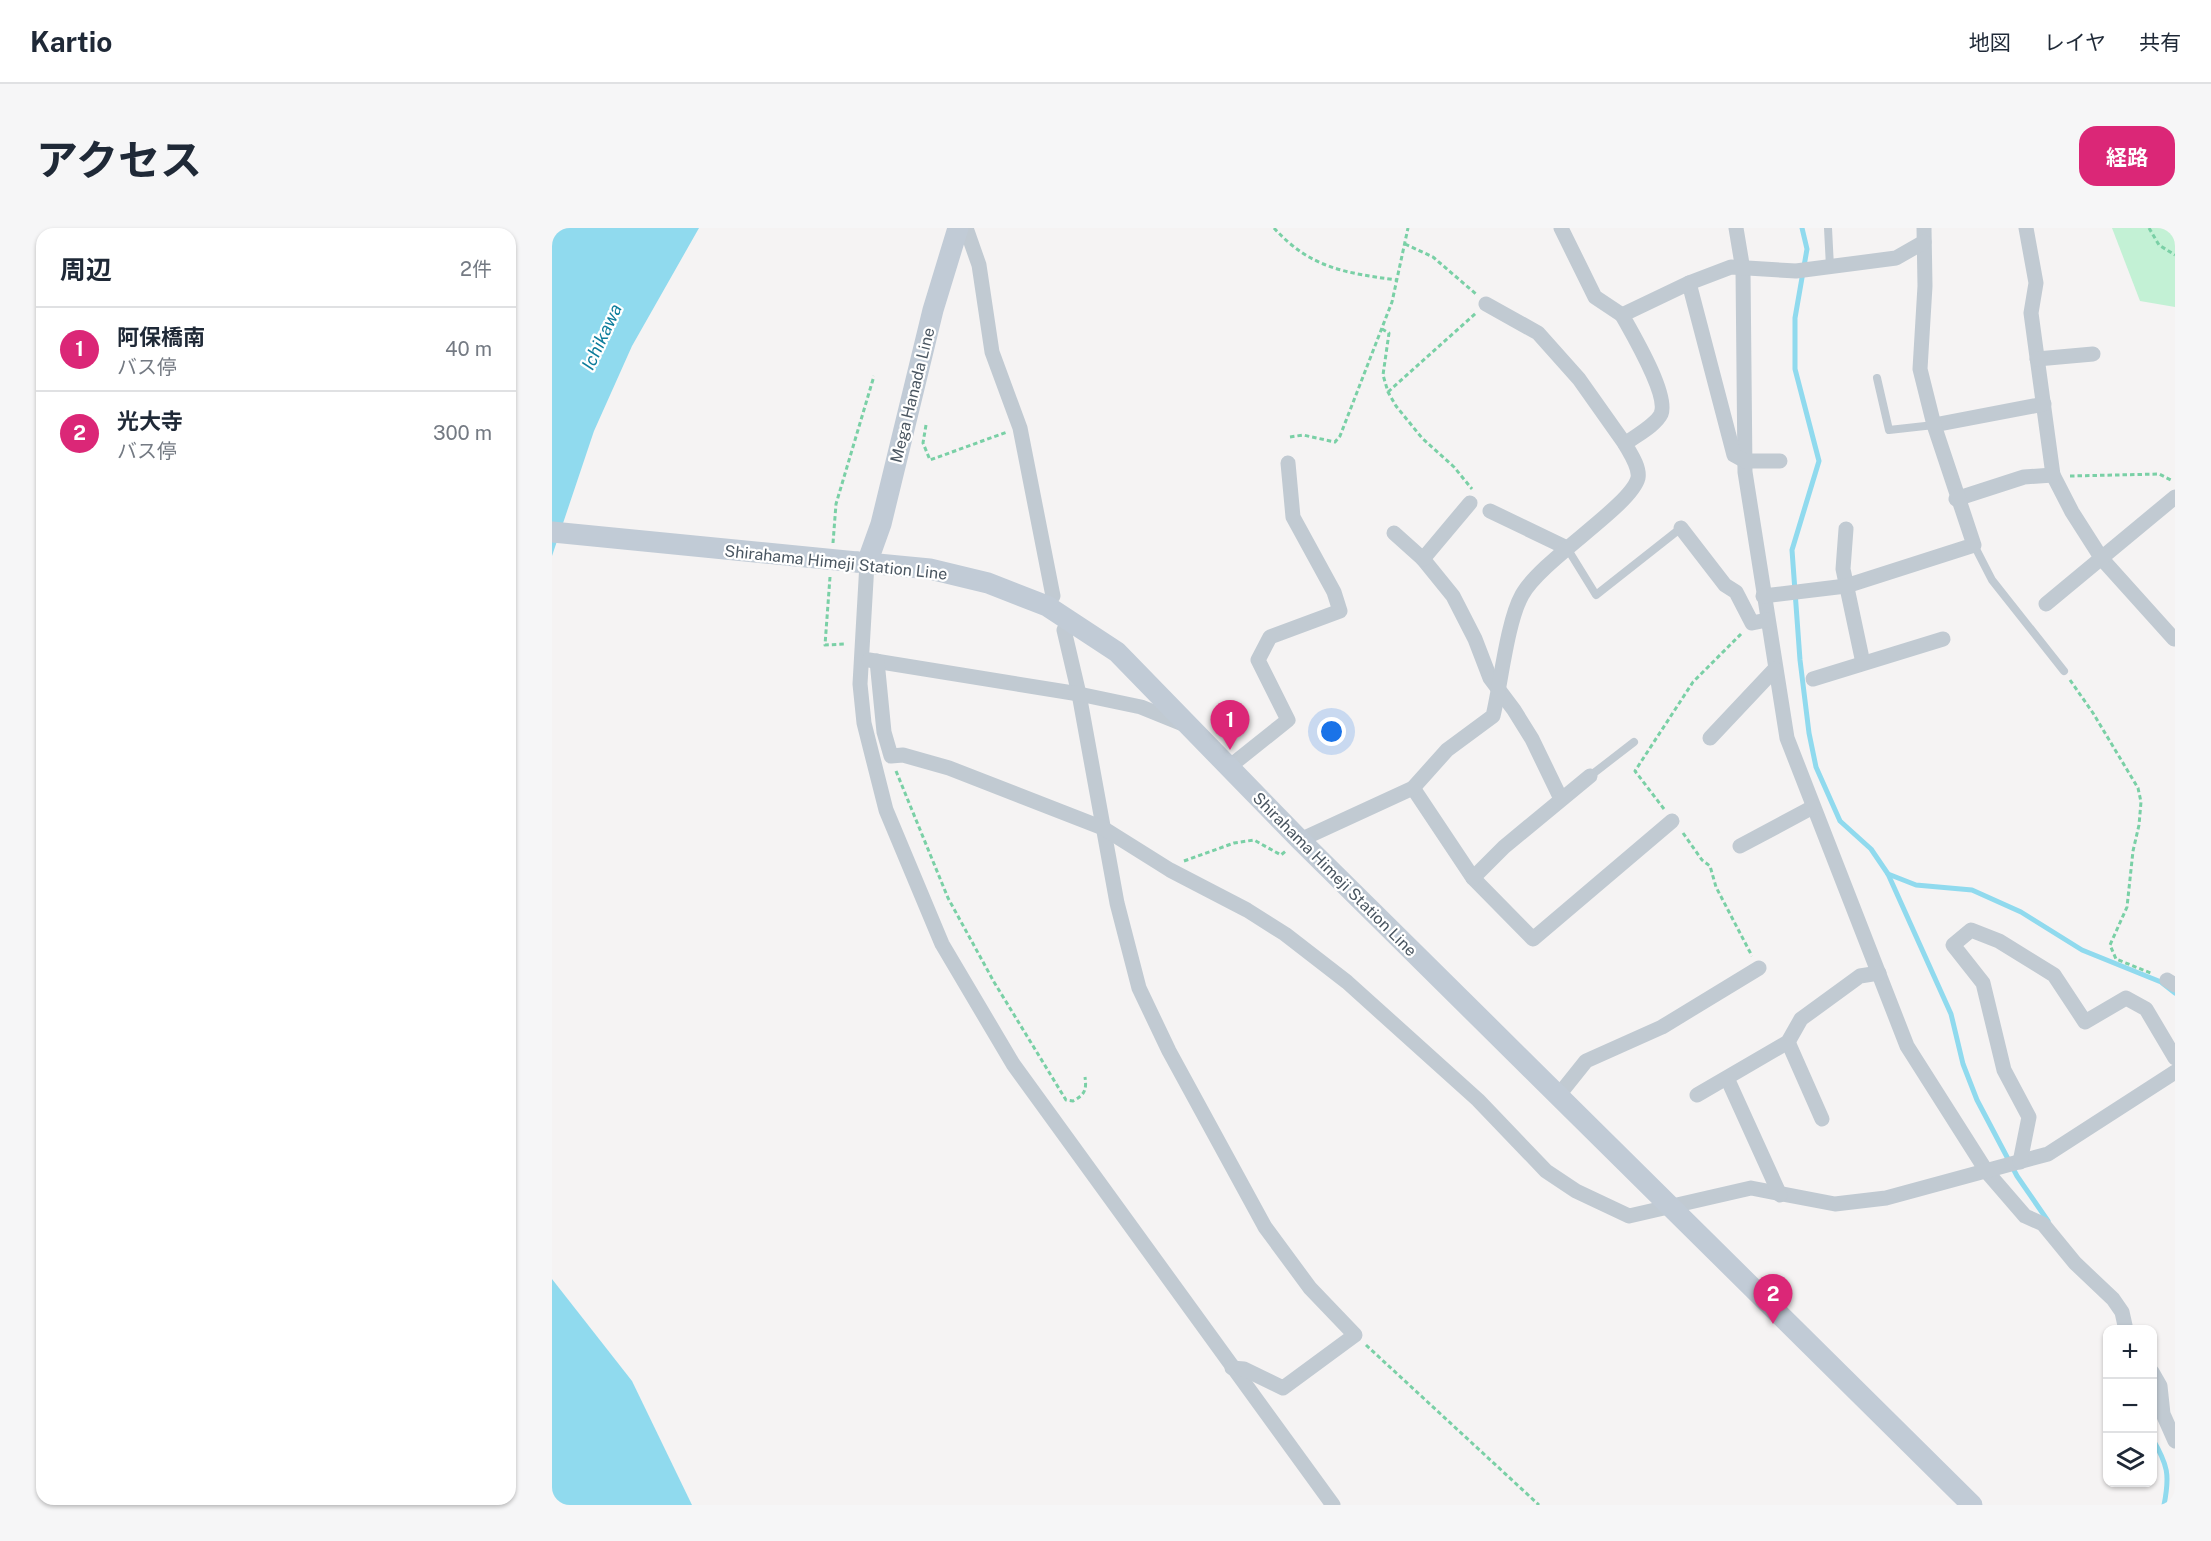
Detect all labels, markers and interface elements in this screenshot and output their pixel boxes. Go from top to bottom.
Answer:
text: Kartio [30,25,112,58]
text: 地図 [1969,30,2011,55]
text: レイヤ [2044,30,2106,55]
text: 共有 [2139,30,2181,55]
button: 経路 [2079,126,2175,186]
text: アクセス [36,135,202,184]
text: 周辺 [60,254,112,285]
text: 2件 [460,257,492,281]
water label: Ichikawa [577,300,626,373]
text: 阿保橋南 [117,324,205,350]
street label: Mega Hanada Line [887,326,938,465]
text: 1 [75,337,84,361]
text: 40 m [445,337,492,361]
text: バス停 [117,355,177,379]
text: 光大寺 [117,408,183,434]
text: 2 [73,421,86,445]
text: 300 m [433,421,492,445]
text: バス停 [117,439,177,463]
street label: Shirahama Himeji Station Line [724,541,948,584]
pin: 1 [1210,700,1250,750]
your location [1317,717,1346,746]
street label: Shirahama Himeji Station Line [1249,789,1420,960]
pin: 2 [1754,1274,1792,1324]
map controls [2103,1325,2157,1487]
button: + [2103,1325,2157,1379]
button: − [2103,1379,2157,1433]
button: layers [2103,1433,2157,1487]

